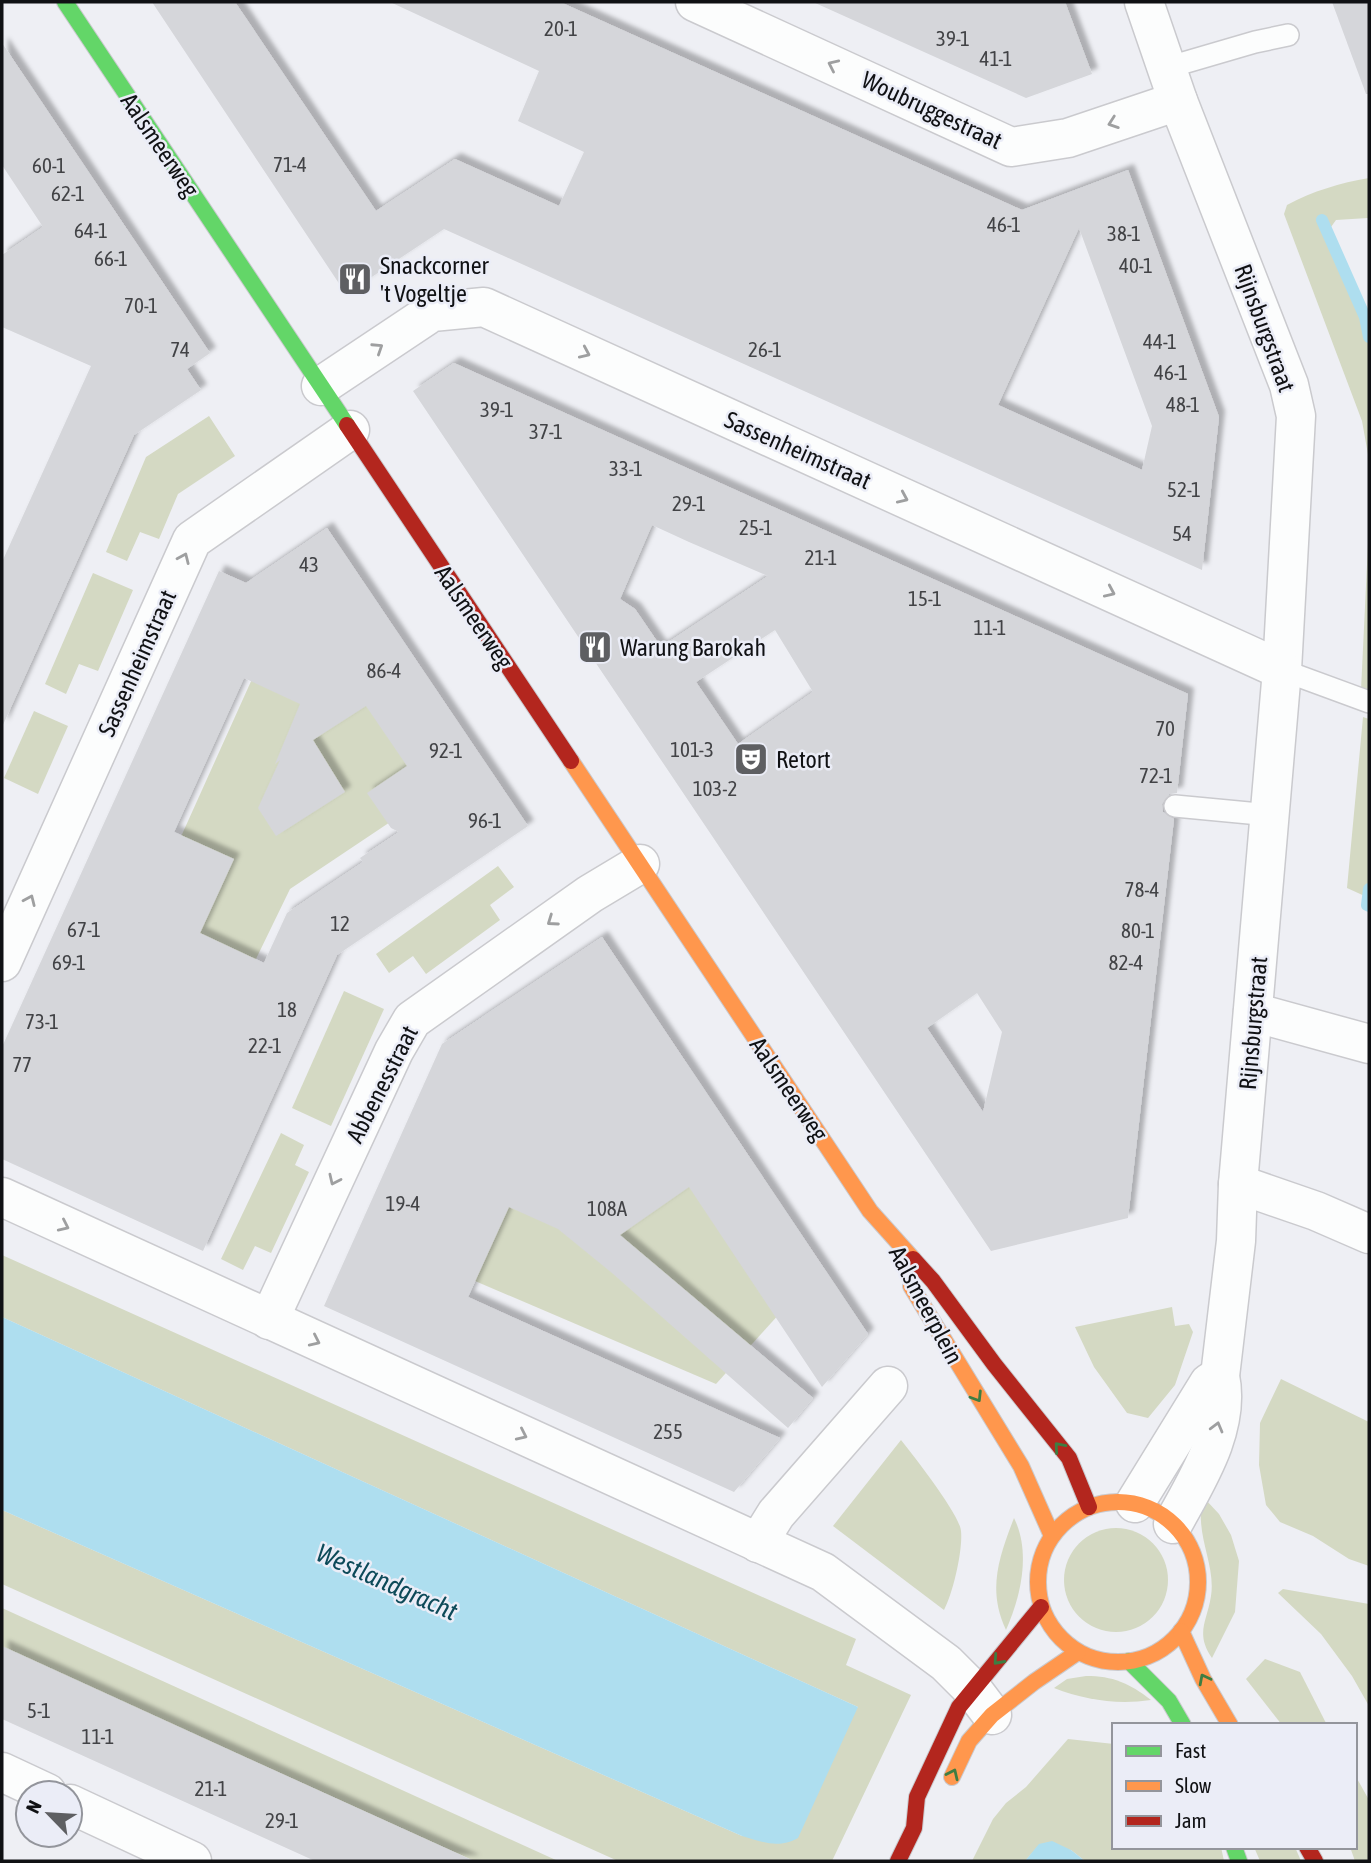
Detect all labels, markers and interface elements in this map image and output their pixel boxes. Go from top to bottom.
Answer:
house number: 20-1 [544,16,578,40]
house number: 39-1 [936,26,970,50]
house number: 41-1 [980,46,1012,70]
one-way arrow [828,59,840,73]
street label: Woubruggestraat [858,66,1006,154]
street label: Aalsmeerweg [116,88,205,202]
one-way arrow [1108,115,1120,129]
house number: 71-4 [273,152,307,176]
house number: 60-1 [32,153,66,177]
house number: 62-1 [51,181,85,205]
house number: 46-1 [987,212,1021,236]
house number: 64-1 [74,218,108,242]
house number: 38-1 [1107,221,1141,245]
house number: 66-1 [94,246,128,270]
place label: Snackcorner 't Vogeltje [380,252,490,307]
house number: 40-1 [1119,253,1153,277]
restaurant icon: Snackcorner 't Vogeltje [336,260,374,298]
street label: Rijnsburgstraat [1229,260,1301,396]
house number: 70-1 [124,293,158,317]
house number: 44-1 [1143,329,1177,353]
house number: 74 [170,337,190,361]
house number: 26-1 [748,337,782,361]
one-way arrow [370,343,383,356]
one-way arrow [577,345,590,359]
house number: 46-1 [1154,360,1188,384]
house number: 48-1 [1166,392,1200,416]
house number: 39-1 [480,397,514,421]
street label: Sassenheimstraat [721,406,875,494]
house number: 37-1 [529,419,563,443]
house number: 33-1 [609,456,643,480]
house number: 52-1 [1167,477,1201,501]
one-way arrow [896,490,908,504]
house number: 29-1 [672,491,706,515]
house number: 25-1 [739,515,773,539]
house number: 54 [1172,521,1192,545]
house number: 21-1 [805,545,837,569]
house number: 43 [299,552,319,576]
one-way arrow [176,553,190,565]
street label: Aalsmeerweg [430,560,519,674]
one-way arrow [1103,584,1115,598]
street label: Sassenheimstraat [93,586,181,740]
house number: 15-1 [908,586,942,610]
house number: 11-1 [974,615,1006,639]
restaurant icon: Warung Barokah [576,628,614,666]
place label: Warung Barokah [620,634,766,661]
house number: 86-4 [367,658,402,682]
house number: 70 [1155,716,1175,740]
house number: 101-3 [670,737,714,761]
house number: 92-1 [429,738,463,762]
theatre icon: Retort [732,740,770,778]
place label: Retort [776,746,831,773]
house number: 72-1 [1139,763,1173,787]
house number: 103-2 [693,776,737,800]
house number: 96-1 [468,808,502,832]
house number: 78-4 [1125,877,1160,901]
one-way arrow [22,894,36,907]
house number: 12 [330,911,350,935]
one-way arrow [547,912,560,925]
house number: 67-1 [67,917,101,941]
house number: 80-1 [1121,918,1155,942]
house number: 69-1 [52,950,86,974]
house number: 82-4 [1109,950,1144,974]
street label: Rijnsburgstraat [1234,955,1272,1091]
house number: 18 [277,997,297,1021]
house number: 73-1 [25,1009,59,1033]
street label: Abbenesstraat [341,1021,423,1147]
street label: Aalsmeerweg [745,1032,834,1146]
house number: 22-1 [248,1033,282,1057]
house number: 77 [12,1052,32,1076]
one-way arrow [328,1173,342,1185]
house number: 19-4 [386,1191,421,1215]
house number: 108A [587,1196,628,1220]
one-way arrow [57,1217,69,1231]
street label: Aalsmeerplein [884,1242,968,1368]
one-way arrow [308,1332,320,1346]
one-way arrow [969,1390,982,1403]
house number: 255 [653,1419,683,1443]
one-way arrow [1208,1421,1223,1433]
one-way arrow [515,1427,527,1441]
one-way arrow [1055,1442,1067,1455]
water label: Westlandgracht [312,1538,463,1627]
one-way arrow [994,1652,1006,1665]
one-way arrow [1198,1674,1212,1686]
house number: 5-1 [27,1698,51,1722]
legend [1112,1723,1357,1849]
house number: 11-1 [82,1724,114,1748]
text: Fast [1175,1738,1206,1762]
one-way arrow [945,1769,959,1781]
text: Slow [1175,1773,1212,1797]
house number: 21-1 [195,1776,227,1800]
north arrow [14,1779,84,1849]
text: N [21,1797,46,1817]
house number: 29-1 [265,1808,299,1832]
text: Jam [1175,1808,1207,1832]

